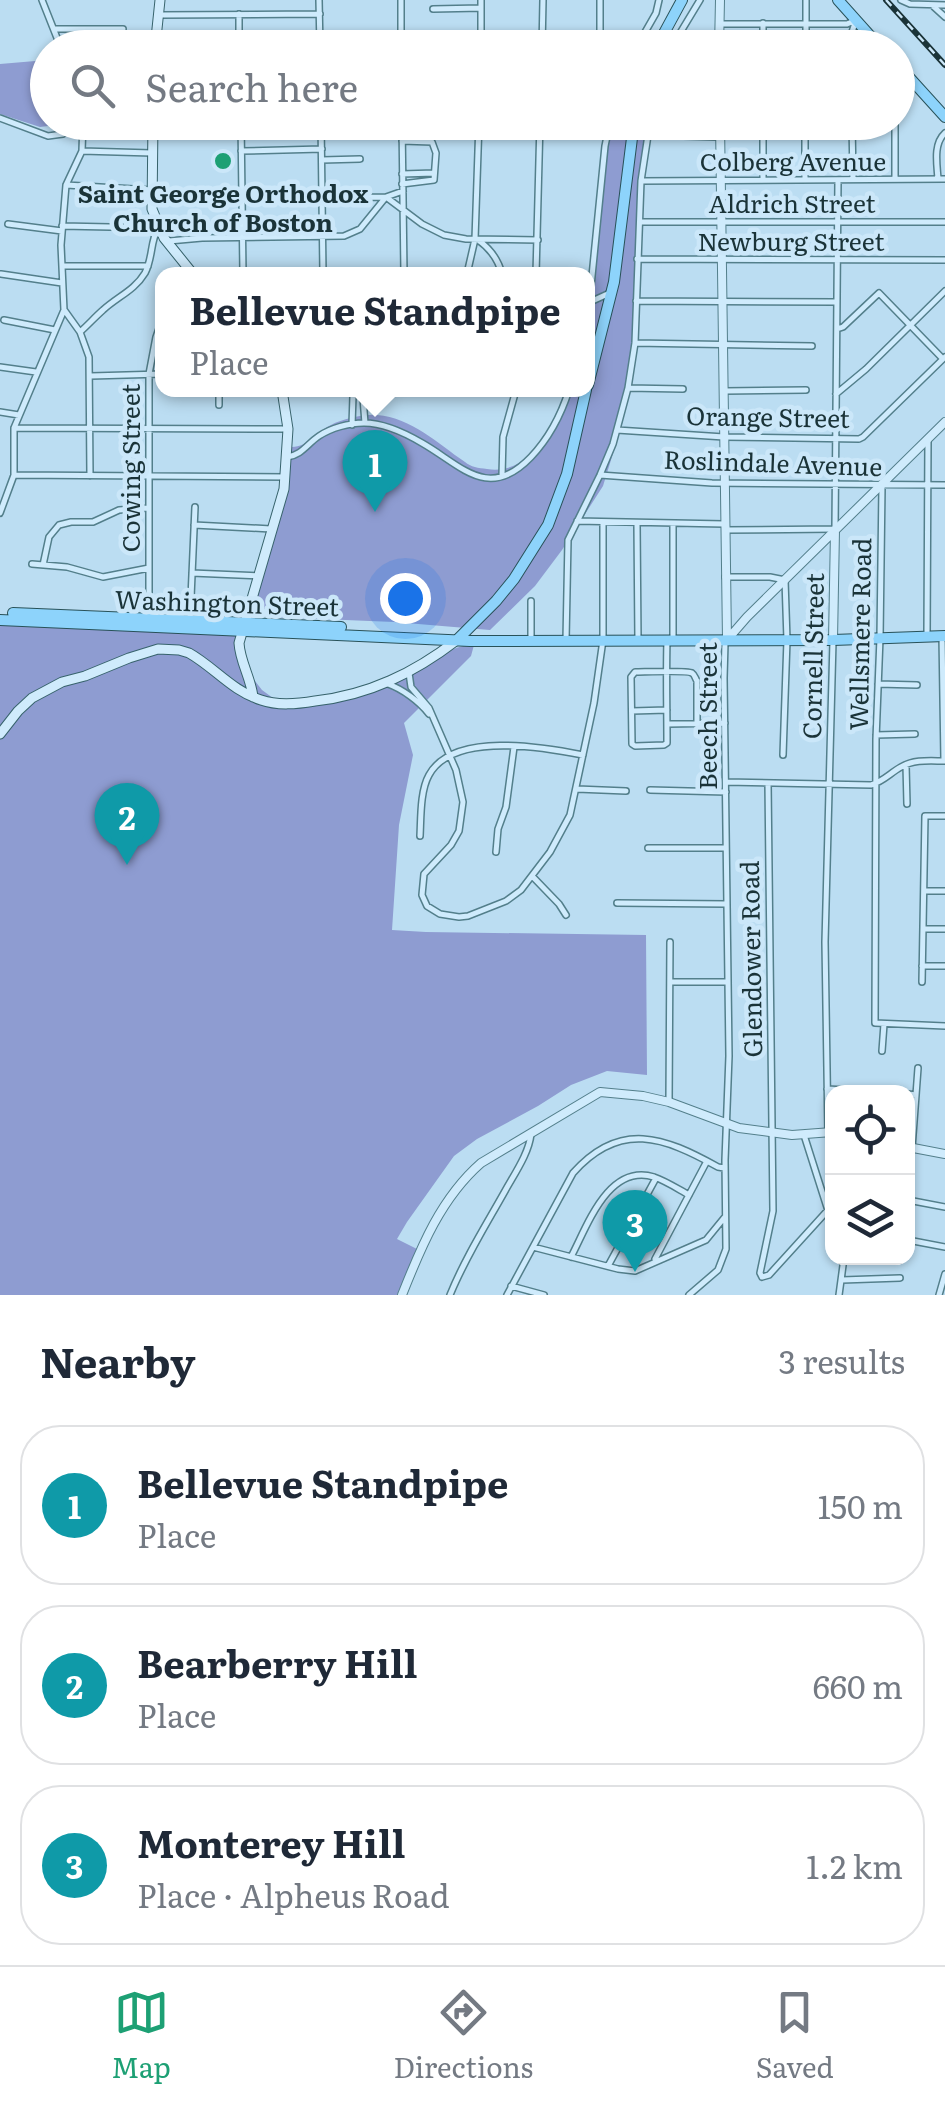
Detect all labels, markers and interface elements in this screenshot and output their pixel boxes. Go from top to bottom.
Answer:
search box [30,30,915,140]
text: Search here [145,57,358,114]
icon: search [65,58,120,113]
street label: Colberg Avenue [700,142,886,179]
marker: Saint George Orthodox Church of Boston [212,150,234,172]
place label: Saint George Orthodox Church of Boston [78,174,368,240]
street label: Aldrich Street [708,184,876,221]
street label: Newburg Street [697,222,885,259]
popup [155,267,595,397]
text: Bellevue Standpipe [189,280,561,337]
text: Place [189,337,269,385]
street label: Cowing Street [111,384,148,552]
street label: Orange Street [686,396,850,436]
pin: 1 [342,430,408,512]
street label: Roslindale Avenue [663,440,883,484]
street label: Wellsmere Road [839,537,879,731]
your location [380,573,431,624]
street label: Cornell Street [792,573,832,739]
street label: Washington Street [114,580,340,624]
street label: Beech Street [688,642,725,790]
pin: 2 [94,782,160,865]
street label: Glendower Road [730,860,770,1058]
map controls [825,1085,915,1265]
button: locate [825,1085,915,1175]
button: layers [825,1175,915,1265]
pin: 3 [602,1190,668,1272]
text: Nearby [40,1329,196,1391]
text: 3 results [779,1336,905,1384]
text: Bellevue Standpipe [137,1453,509,1510]
text: 1 [68,1481,81,1529]
text: 150 m [818,1481,903,1529]
text: Place [137,1510,216,1558]
text: Bearberry Hill [137,1633,417,1690]
text: 2 [66,1661,83,1709]
text: 660 m [813,1661,903,1709]
text: Place [137,1690,216,1738]
text: Monterey Hill [137,1813,405,1870]
text: 3 [66,1841,83,1889]
text: 1.2 km [806,1841,903,1889]
text: Place · Alpheus Road [137,1870,449,1918]
tab: Map [111,1985,171,2087]
tab: Directions [393,1985,533,2087]
tab: Saved [756,1985,834,2087]

